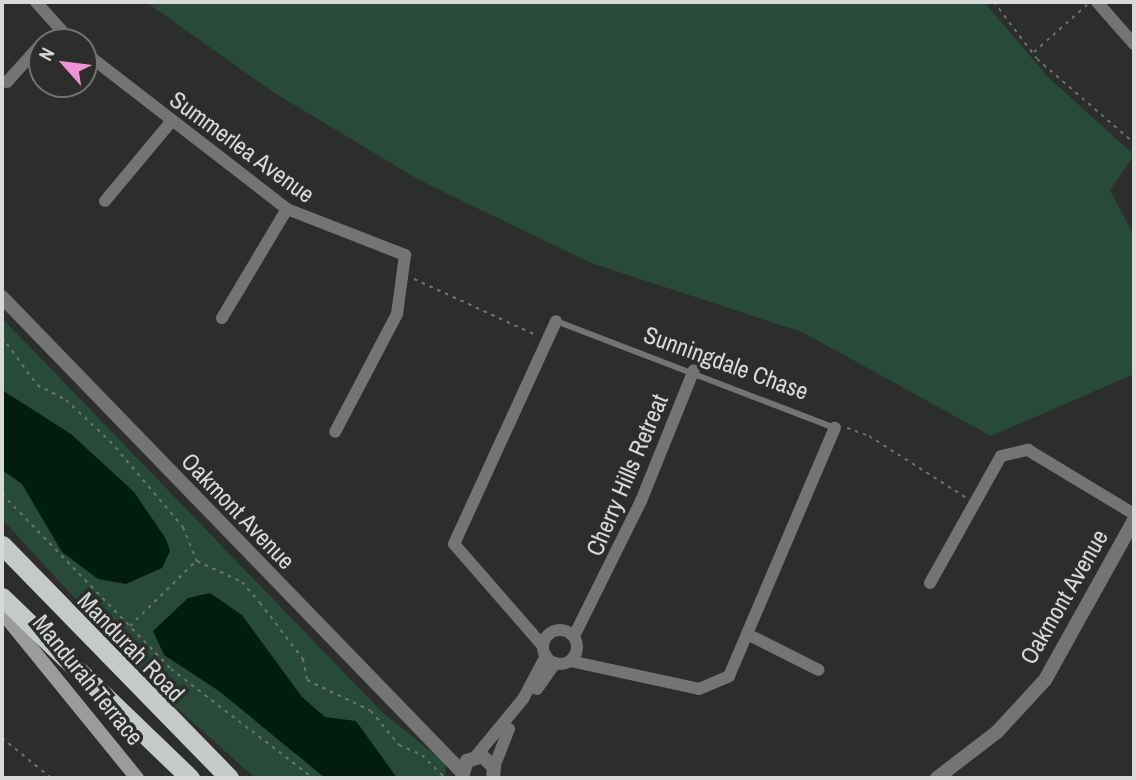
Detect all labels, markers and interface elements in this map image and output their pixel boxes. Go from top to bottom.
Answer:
north arrow [28,28,98,98]
text: N [32,43,60,65]
street label: Summerlea Avenue [164,85,320,209]
street label: Sunningdale Chase [640,320,812,406]
street label: Cherry Hills Retreat [580,390,674,560]
street label: Oakmont Avenue [175,446,301,576]
street label: Oakmont Avenue [1014,524,1114,670]
street label: Mandurah Road [72,586,190,708]
street label: Mandurah Terrace [27,609,149,751]

